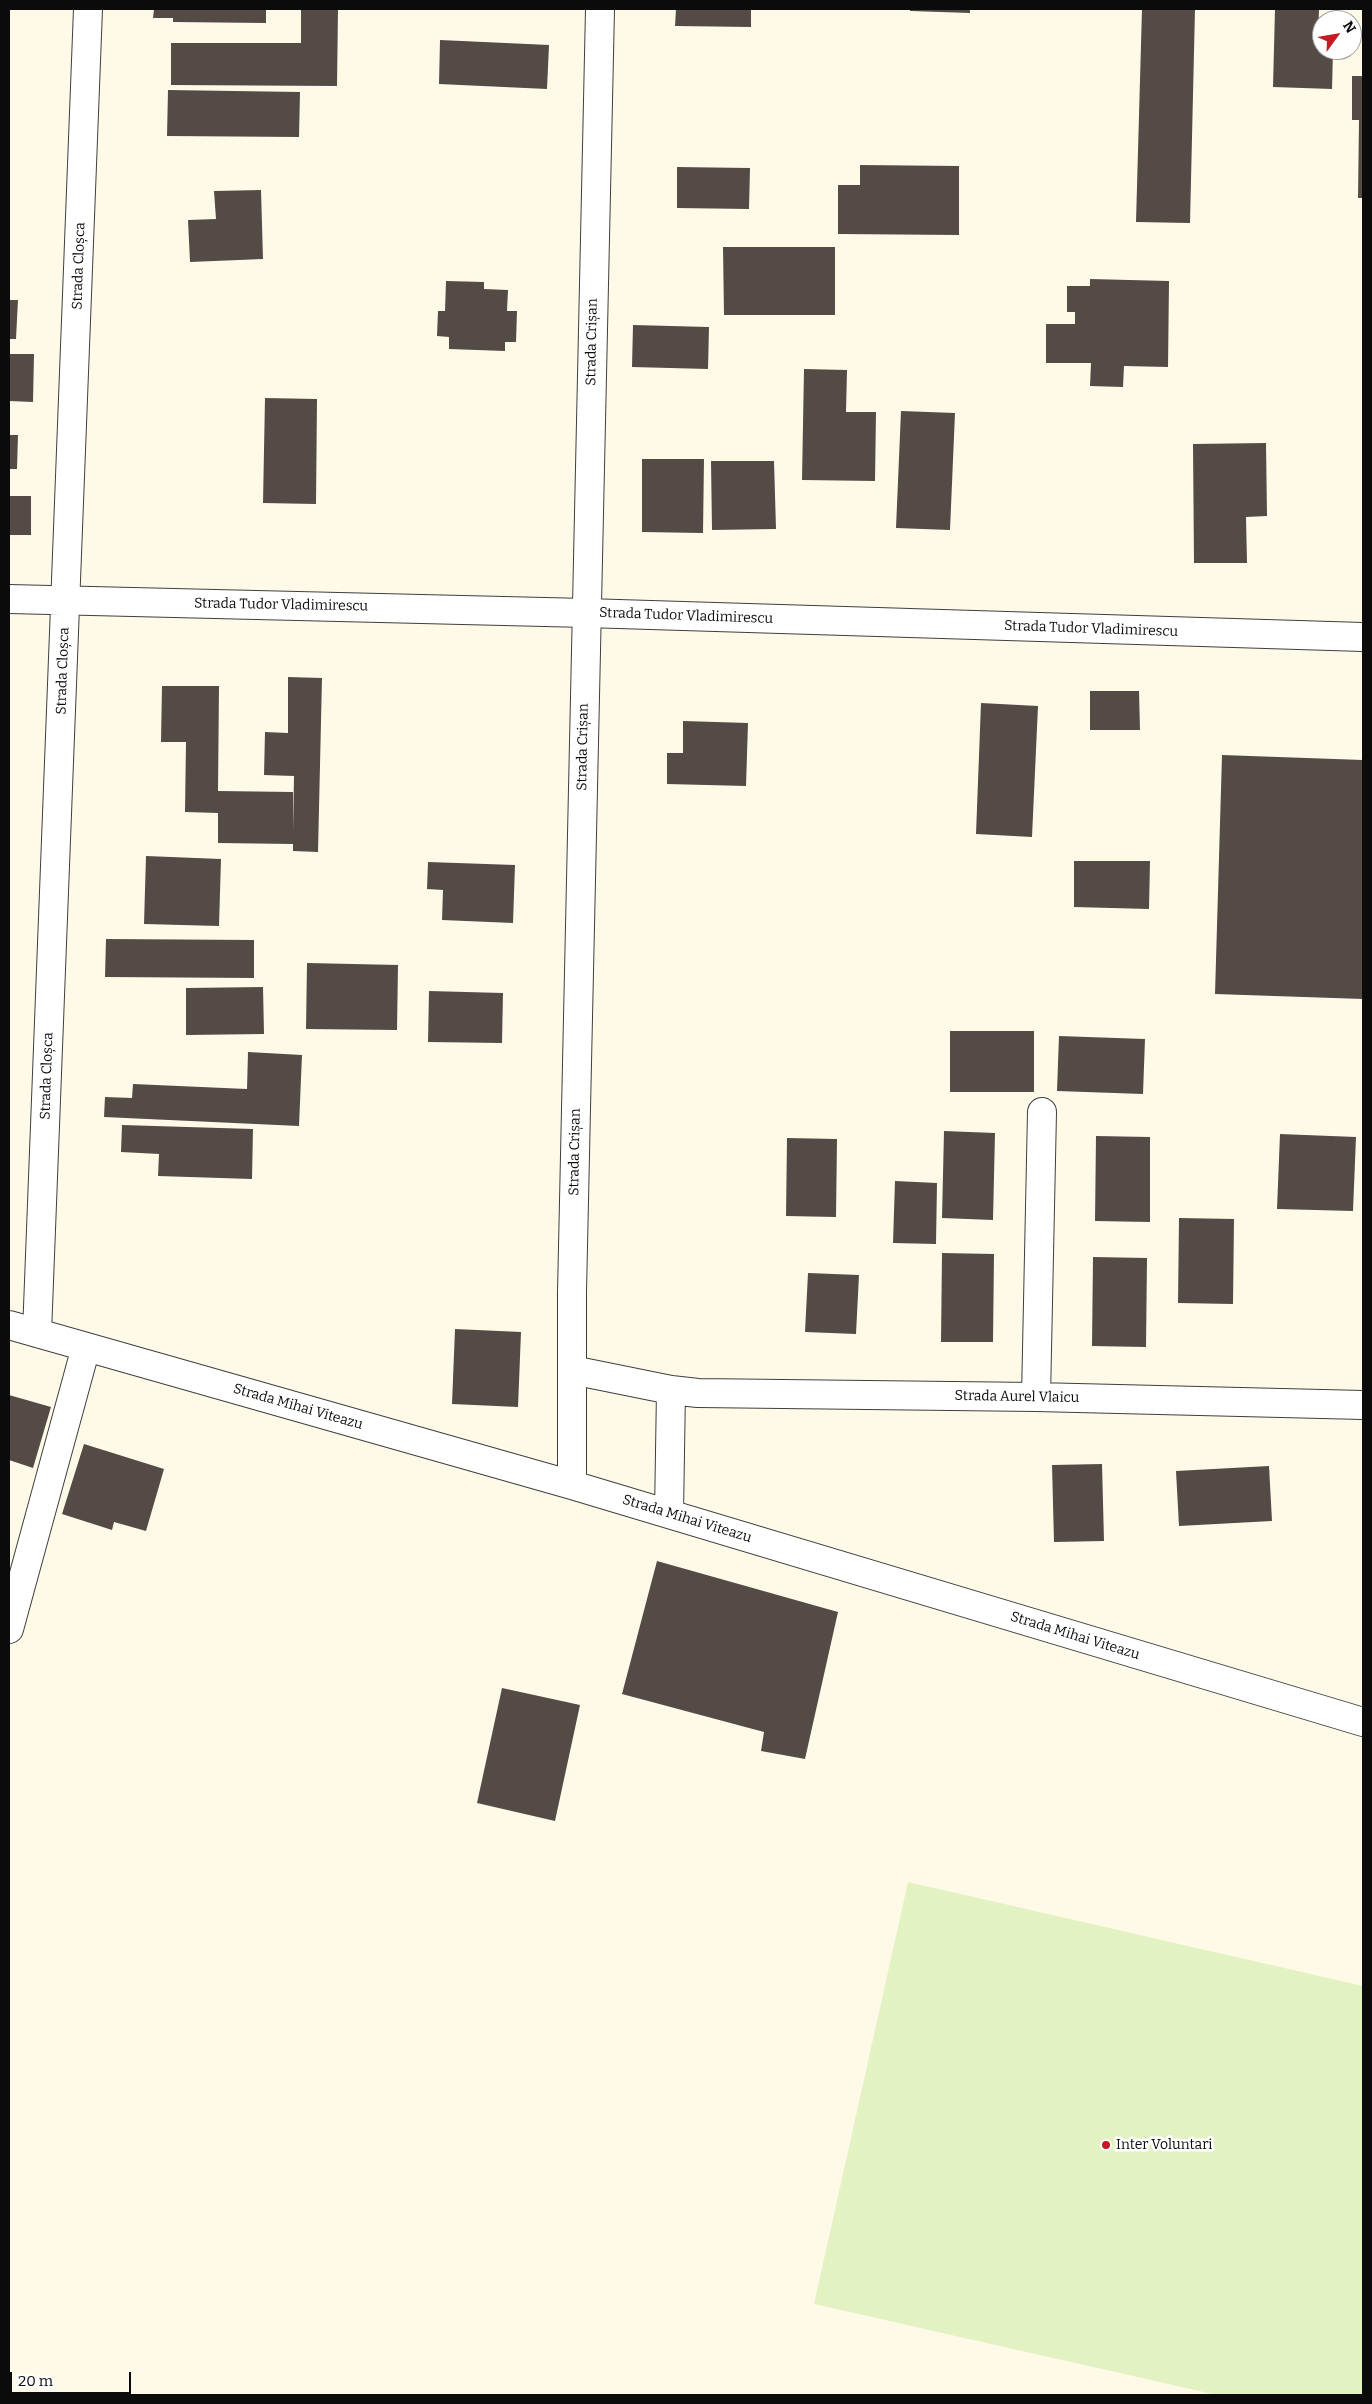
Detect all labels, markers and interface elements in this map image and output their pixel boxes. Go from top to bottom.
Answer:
north arrow [1312,10,1362,60]
text: N [1339,18,1359,36]
street label: Strada Cloșca [69,222,89,310]
street label: Strada Crișan [583,298,601,386]
street label: Strada Tudor Vladimirescu [194,595,368,615]
street label: Strada Tudor Vladimirescu [599,605,773,627]
street label: Strada Tudor Vladimirescu [1004,618,1178,640]
street label: Strada Cloșca [53,627,73,715]
street label: Strada Crișan [574,703,592,791]
street label: Strada Cloșca [37,1032,57,1120]
street label: Strada Crișan [566,1108,584,1196]
street label: Strada Mihai Viteazu [231,1380,365,1434]
street label: Strada Aurel Vlaicu [955,1388,1079,1406]
street label: Strada Mihai Viteazu [620,1491,754,1547]
street label: Strada Mihai Viteazu [1008,1608,1142,1664]
place label: Inter Voluntari [1116,2137,1212,2153]
marker: Inter Voluntari [1100,2139,1112,2151]
scale bar [12,2362,134,2394]
text: 20 m [18,2372,53,2390]

